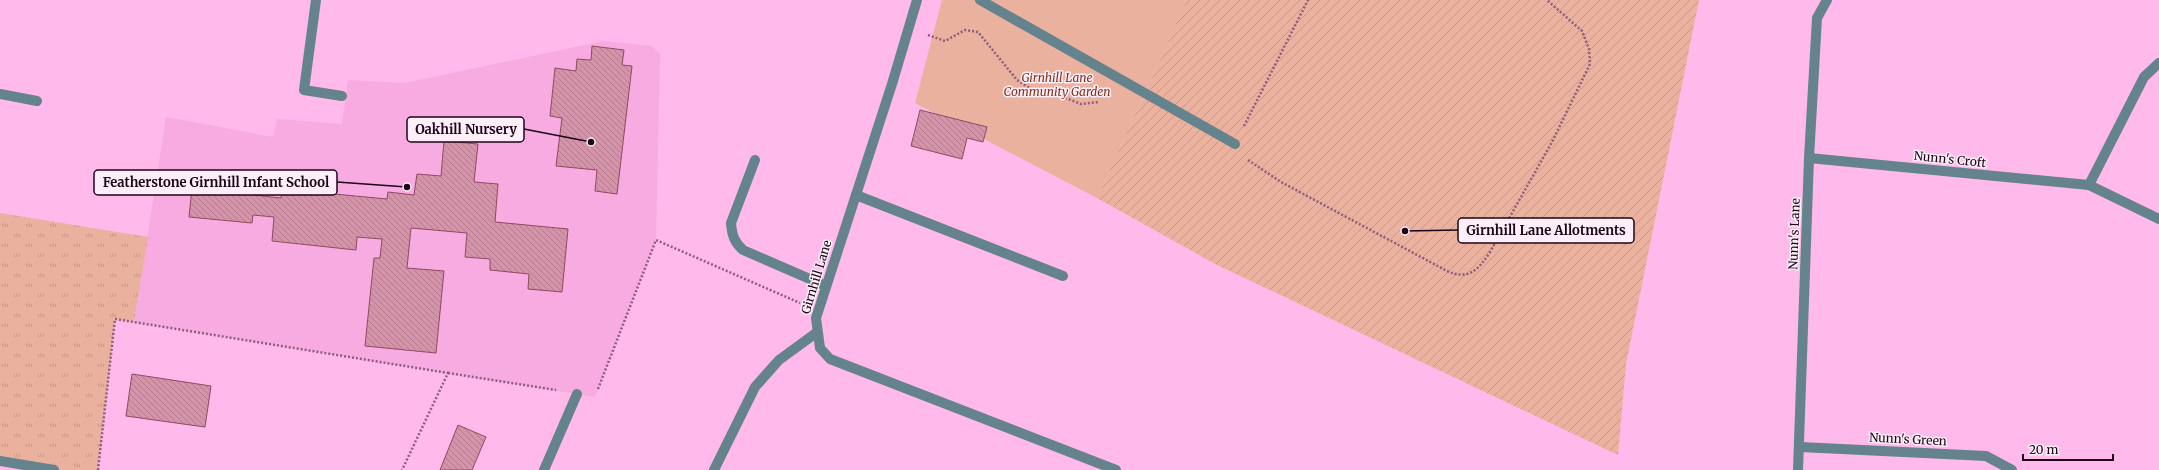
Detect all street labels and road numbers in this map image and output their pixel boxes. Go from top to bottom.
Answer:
street label: Nunn's Croft [1913,148,1987,170]
street label: Nunn's Lane [1785,198,1803,270]
street label: Girnhill Lane [798,238,834,316]
street label: Nunn's Green [1869,429,1947,449]

